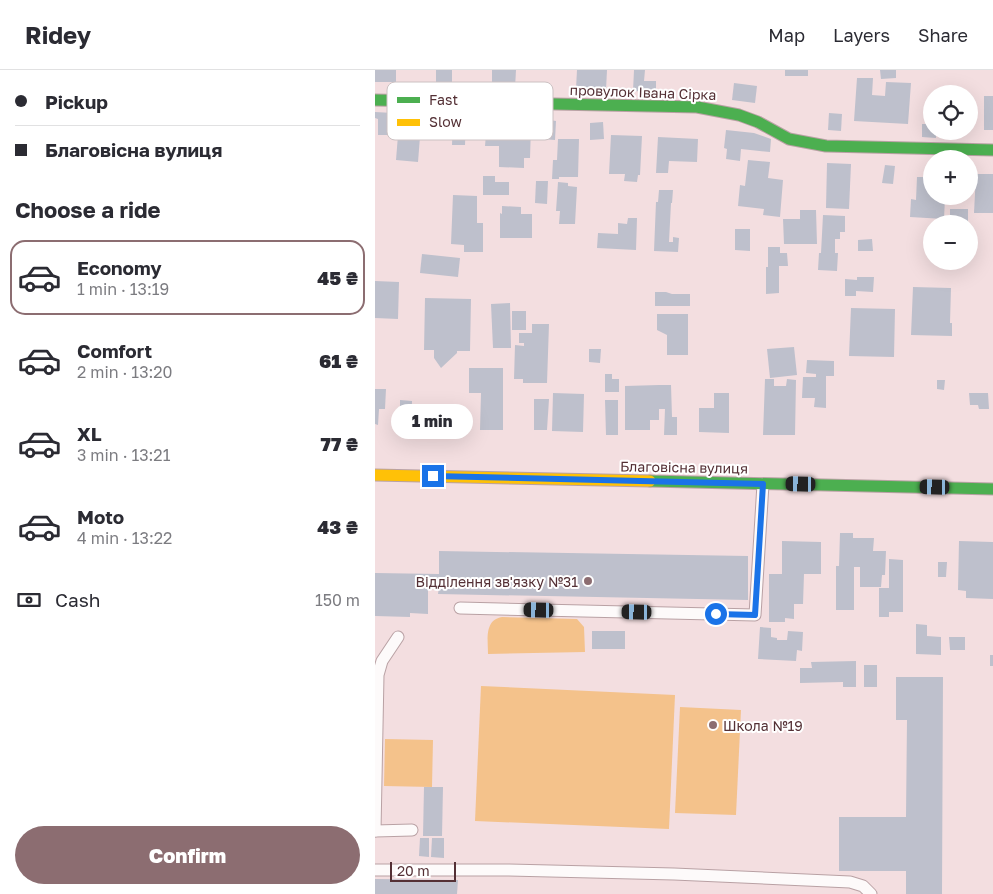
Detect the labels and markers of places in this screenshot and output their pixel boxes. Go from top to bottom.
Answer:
place label: Відділення зв'язку №31 [416,573,578,590]
marker: Відділення зв'язку №31 [582,575,594,587]
place label: Школа №19 [723,717,803,734]
marker: Школа №19 [707,719,719,731]

